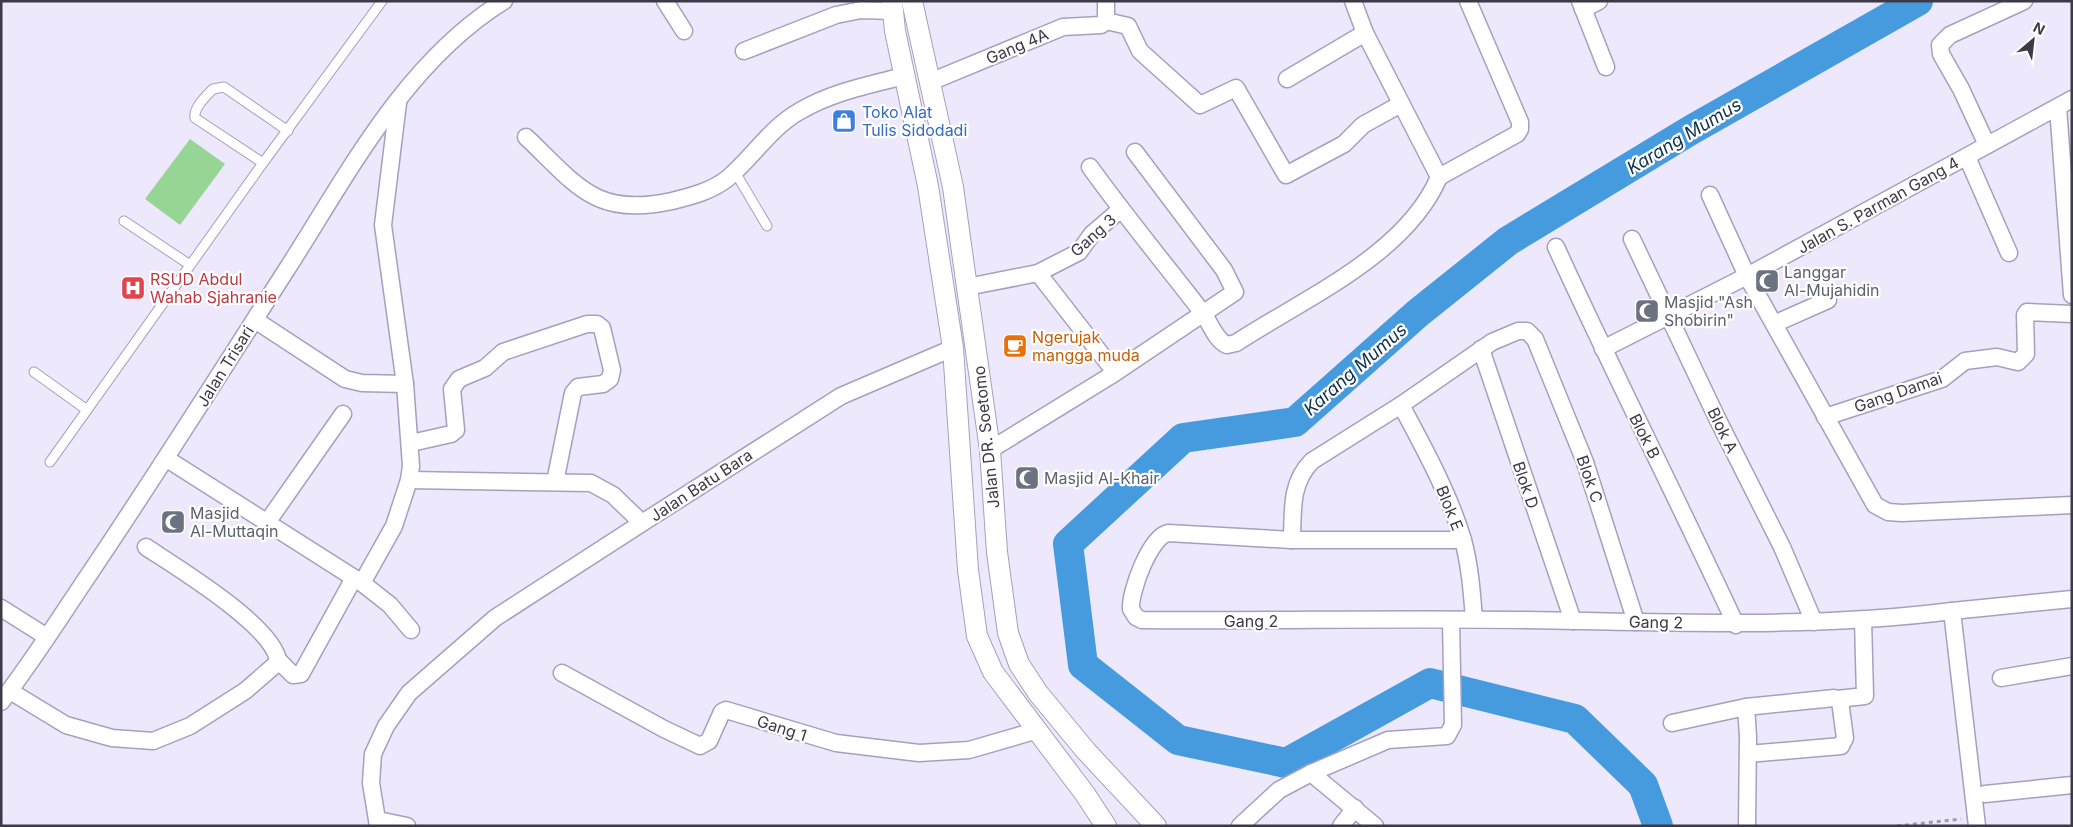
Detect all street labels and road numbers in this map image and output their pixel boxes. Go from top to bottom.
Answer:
street label: Gang 4A [983,24,1051,68]
street label: Jalan S. Parman Gang 4 [1794,152,1962,258]
street label: Gang 3 [1066,209,1120,261]
street label: Jalan Trisari [192,322,258,410]
street label: Jalan DR. Soetomo [969,365,1003,509]
street label: Gang Damai [1851,368,1945,416]
street label: Blok A [1703,404,1743,456]
street label: Blok B [1625,410,1665,462]
street label: Jalan Batu Bara [646,444,756,526]
street label: Blok C [1573,453,1607,505]
street label: Blok D [1509,459,1543,511]
street label: Blok E [1432,483,1468,533]
street label: Gang 2 [1224,611,1278,631]
street label: Gang 2 [1629,612,1683,632]
street label: Gang 1 [755,711,809,745]

